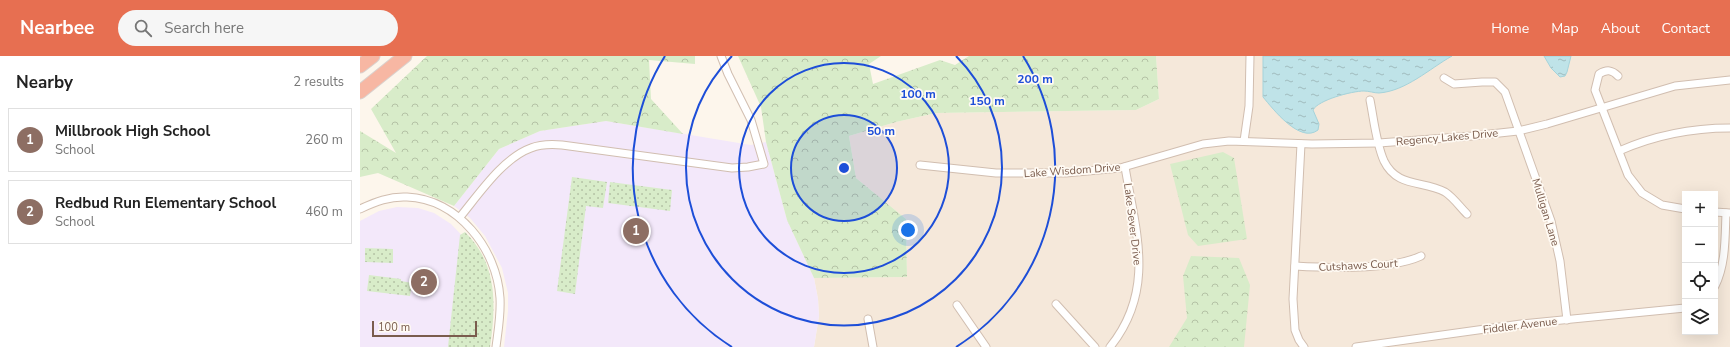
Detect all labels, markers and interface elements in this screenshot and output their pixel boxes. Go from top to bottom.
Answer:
search box [118,10,398,46]
text: Nearbee [20,15,94,41]
icon: search [132,17,154,39]
text: Search here [164,18,244,38]
text: Home [1491,19,1529,38]
text: Map [1551,19,1579,38]
text: About [1601,19,1640,38]
text: Contact [1662,19,1710,38]
text: Nearby [16,71,73,94]
text: 200 m [1017,71,1053,87]
text: 2 results [293,73,344,91]
text: 100 m [900,86,936,102]
text: 150 m [969,93,1005,109]
text: Millbrook High School [55,121,210,141]
text: 50 m [867,123,895,139]
street label: Regency Lakes Drive [1395,126,1499,149]
text: 1 [26,131,34,149]
text: 260 m [305,131,343,149]
text: School [55,141,95,159]
street label: Lake Wisdom Drive [1023,160,1121,181]
centre of rings [837,161,851,175]
street label: Mulligan Lane [1528,177,1563,248]
street label: Lake Sever Drive [1120,182,1145,266]
map controls [1682,191,1718,335]
button: + [1682,191,1718,227]
text: Redbud Run Elementary School [55,193,276,213]
text: 2 [26,203,34,221]
text: 460 m [305,203,343,221]
text: School [55,213,95,231]
pin: 1 [623,216,649,246]
your location [898,220,918,240]
button: − [1682,227,1718,263]
street label: Cutshaws Court [1318,256,1398,275]
button: locate [1682,263,1718,299]
pin: 2 [411,267,437,297]
button: layers [1682,299,1718,335]
street label: Fiddler Avenue [1482,313,1558,337]
scale bar [372,319,477,338]
text: 100 m [378,320,410,335]

